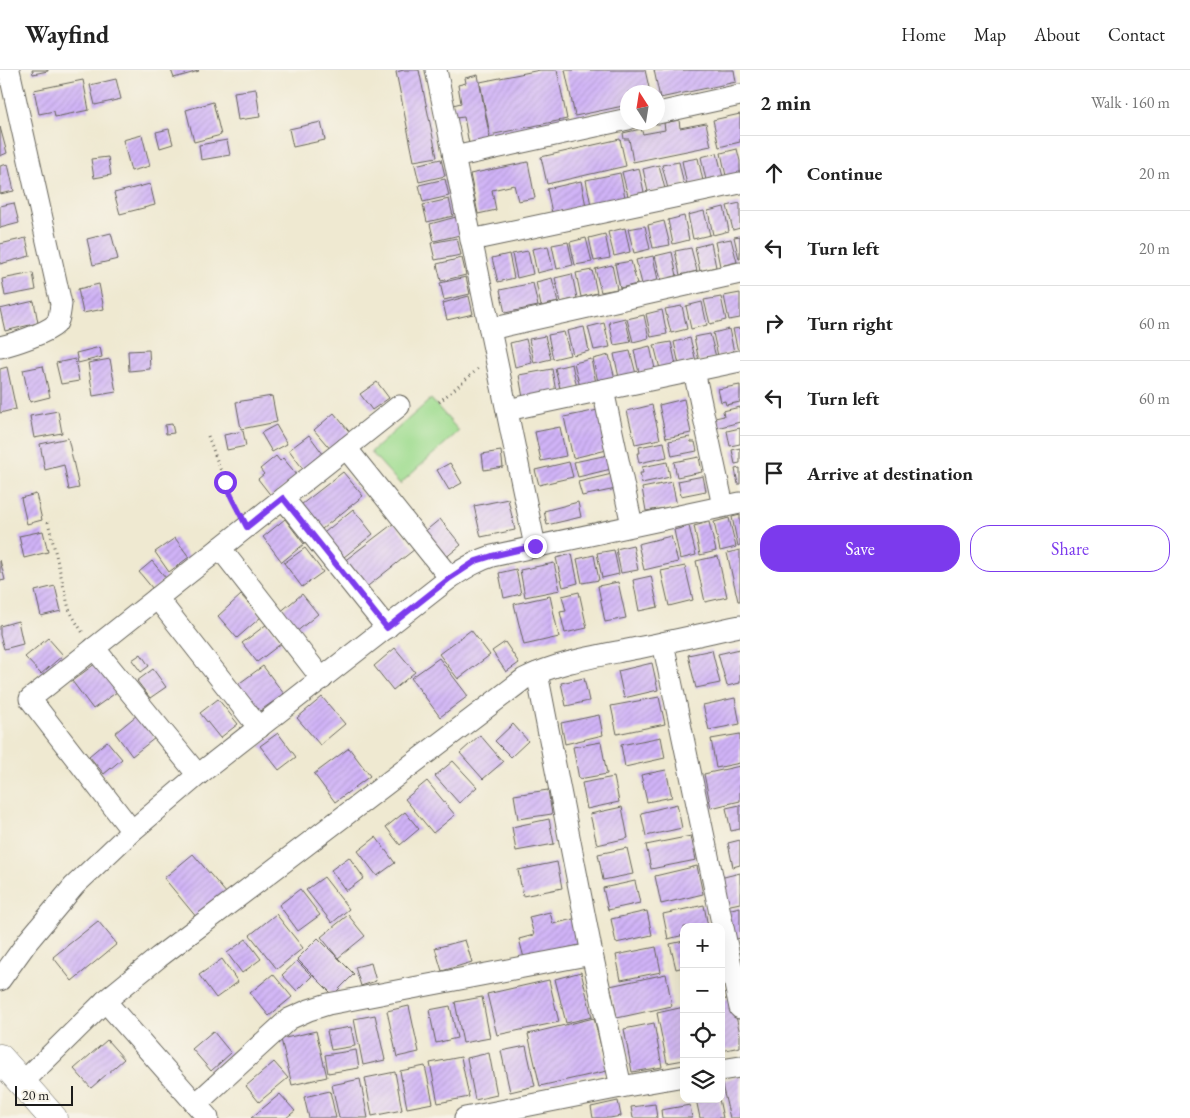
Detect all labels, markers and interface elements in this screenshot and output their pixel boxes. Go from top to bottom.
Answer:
text: Wayfind [25,19,109,50]
text: Home [901,23,946,46]
text: Map [974,23,1006,46]
text: About [1034,23,1080,46]
text: Contact [1108,23,1165,46]
north arrow [620,85,665,130]
text: 2 min [760,89,811,116]
text: Walk · 160 m [1091,92,1170,113]
icon: ahead [760,159,788,187]
text: Continue [807,161,882,186]
text: 20 m [1139,163,1170,184]
icon: left [760,234,788,262]
text: Turn left [807,236,879,261]
text: 20 m [1139,238,1170,259]
icon: right [760,309,788,337]
text: Turn right [807,311,893,336]
text: 60 m [1139,313,1170,334]
icon: left [760,384,788,412]
text: Turn left [807,386,879,411]
text: 60 m [1139,388,1170,409]
icon: arrive [760,459,788,487]
text: Arrive at destination [807,461,973,486]
route start [214,471,237,494]
button: Save [760,525,960,572]
button: Share [970,525,1170,572]
route end [524,535,547,558]
map controls [680,923,725,1103]
button: + [680,923,725,968]
button: − [680,968,725,1013]
button: locate [680,1013,725,1058]
button: layers [680,1058,725,1103]
scale bar [15,1083,72,1106]
text: 20 m [22,1086,49,1104]

